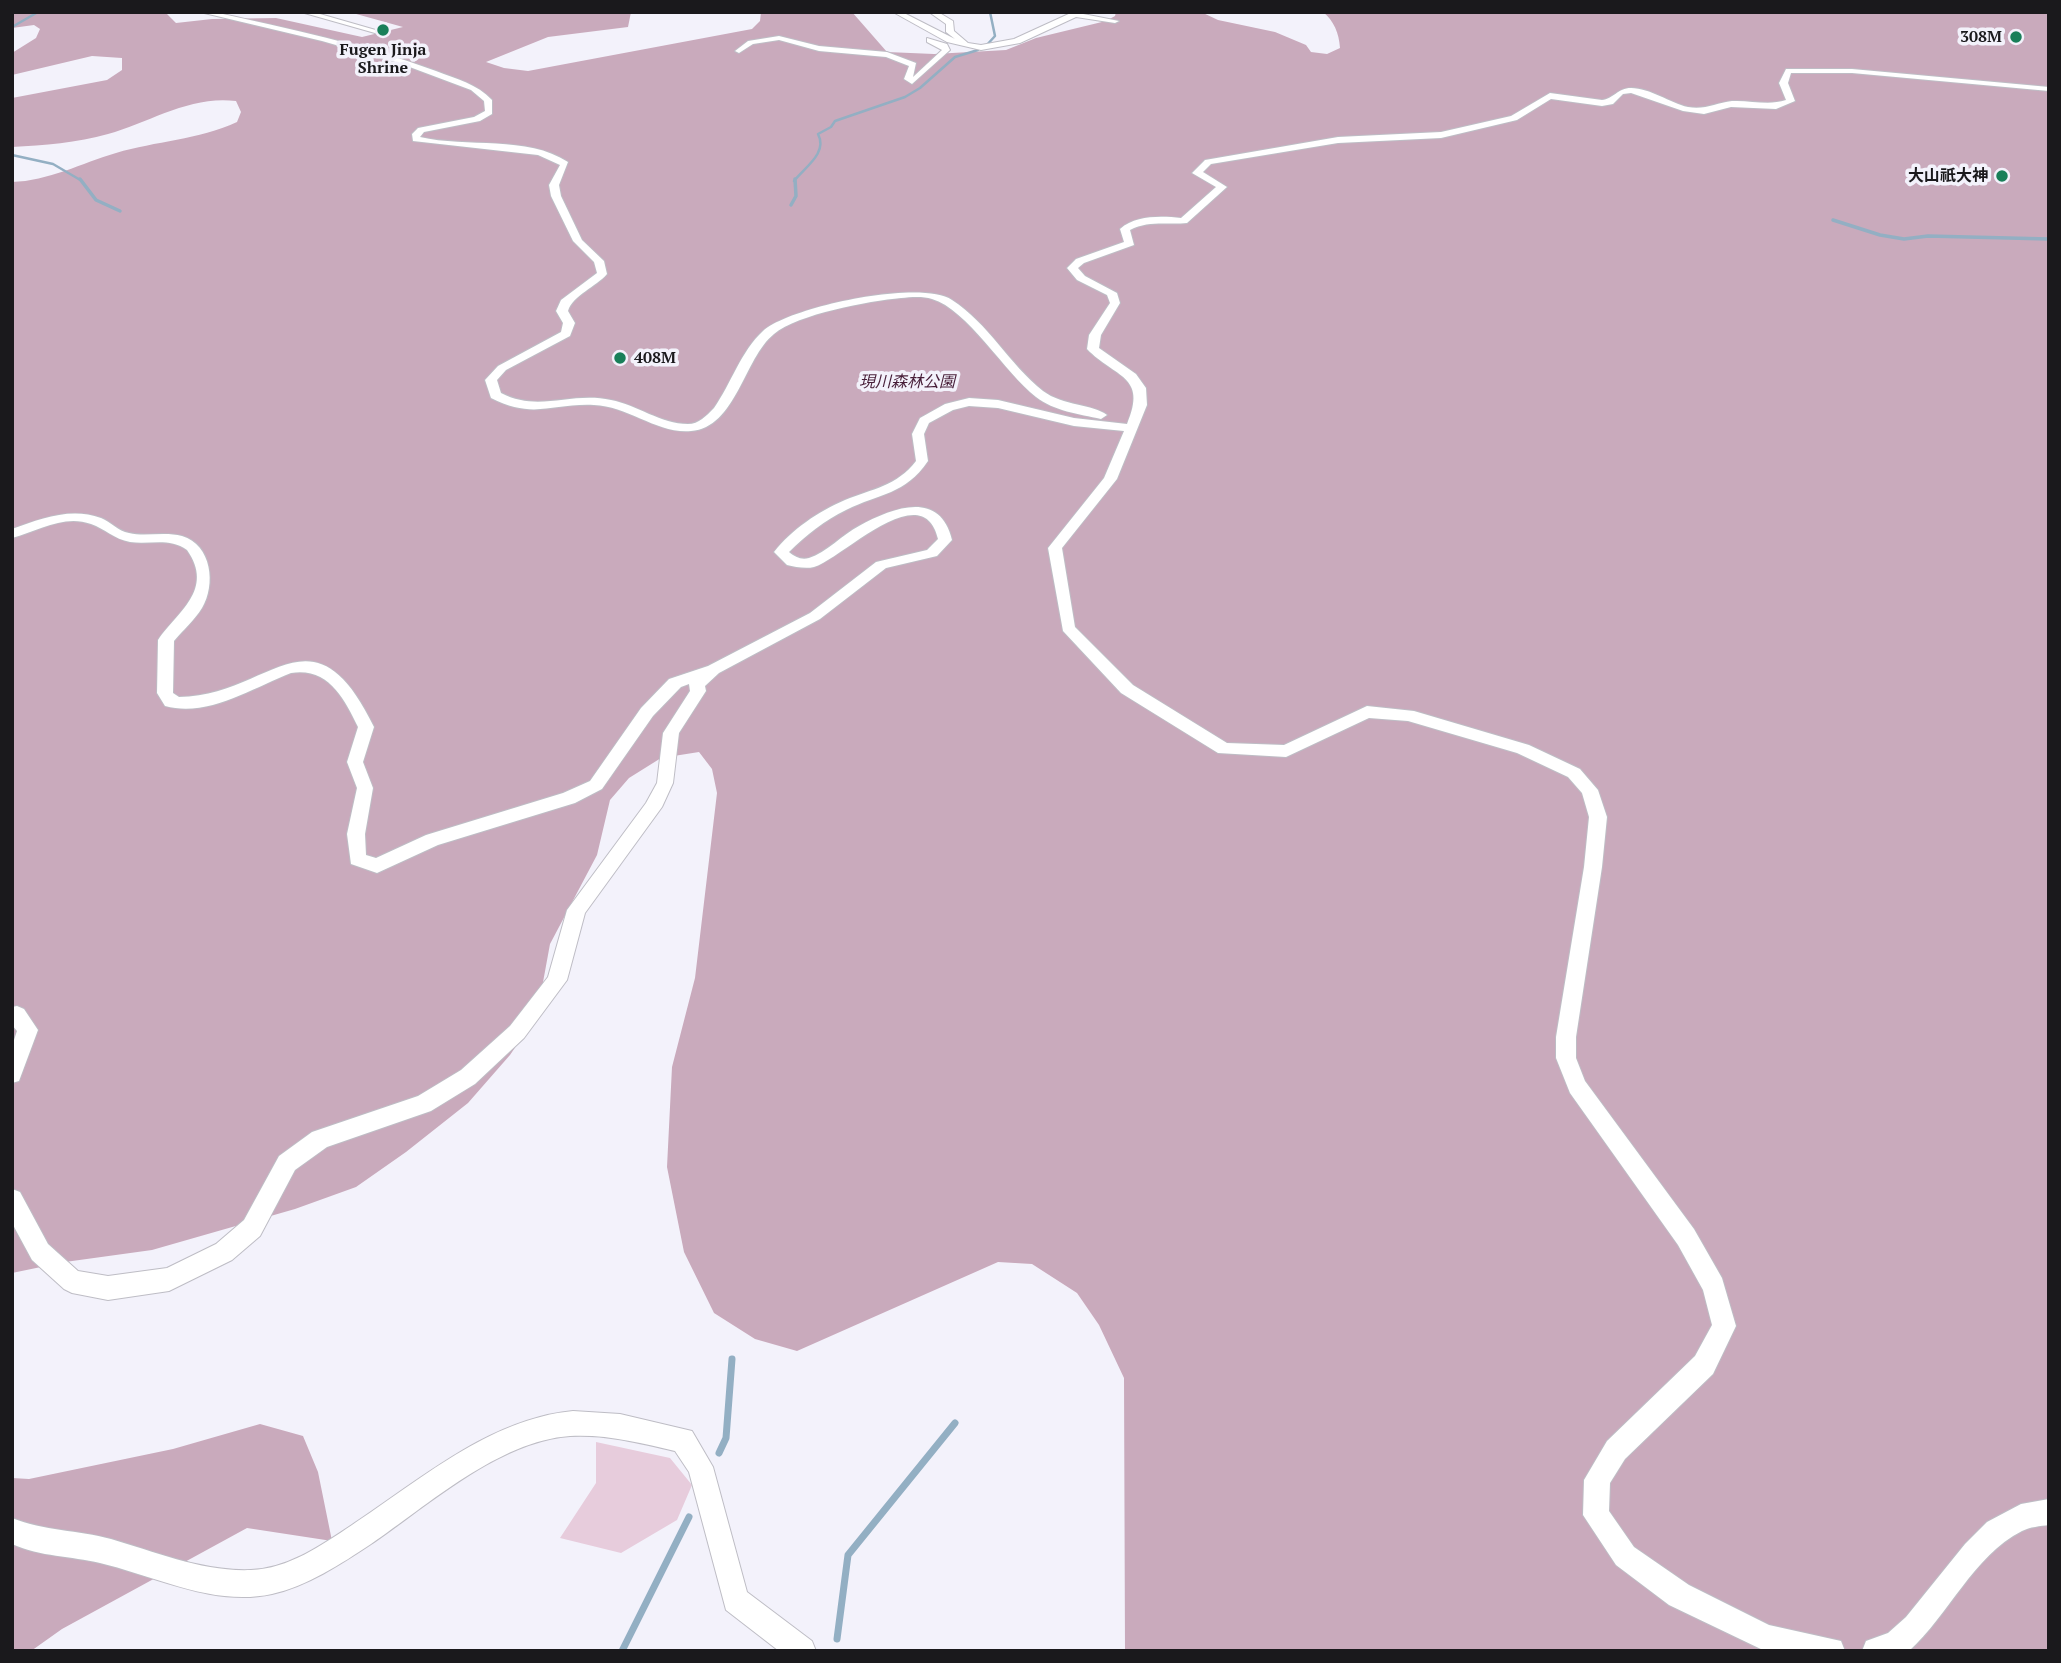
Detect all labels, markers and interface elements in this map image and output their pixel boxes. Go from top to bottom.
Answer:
marker: Fugen Jinja Shrine [375,22,391,38]
place label: 308M [1960,27,2002,47]
marker: 308M [2008,29,2024,45]
place label: Fugen Jinja Shrine [340,40,426,78]
place label: 大山祇大神 [1908,166,1988,186]
marker: 大山祇大神 [1994,168,2010,184]
place label: 408M [634,348,676,368]
marker: 408M [612,350,628,366]
park label: 現川森林公園 [859,372,955,392]

